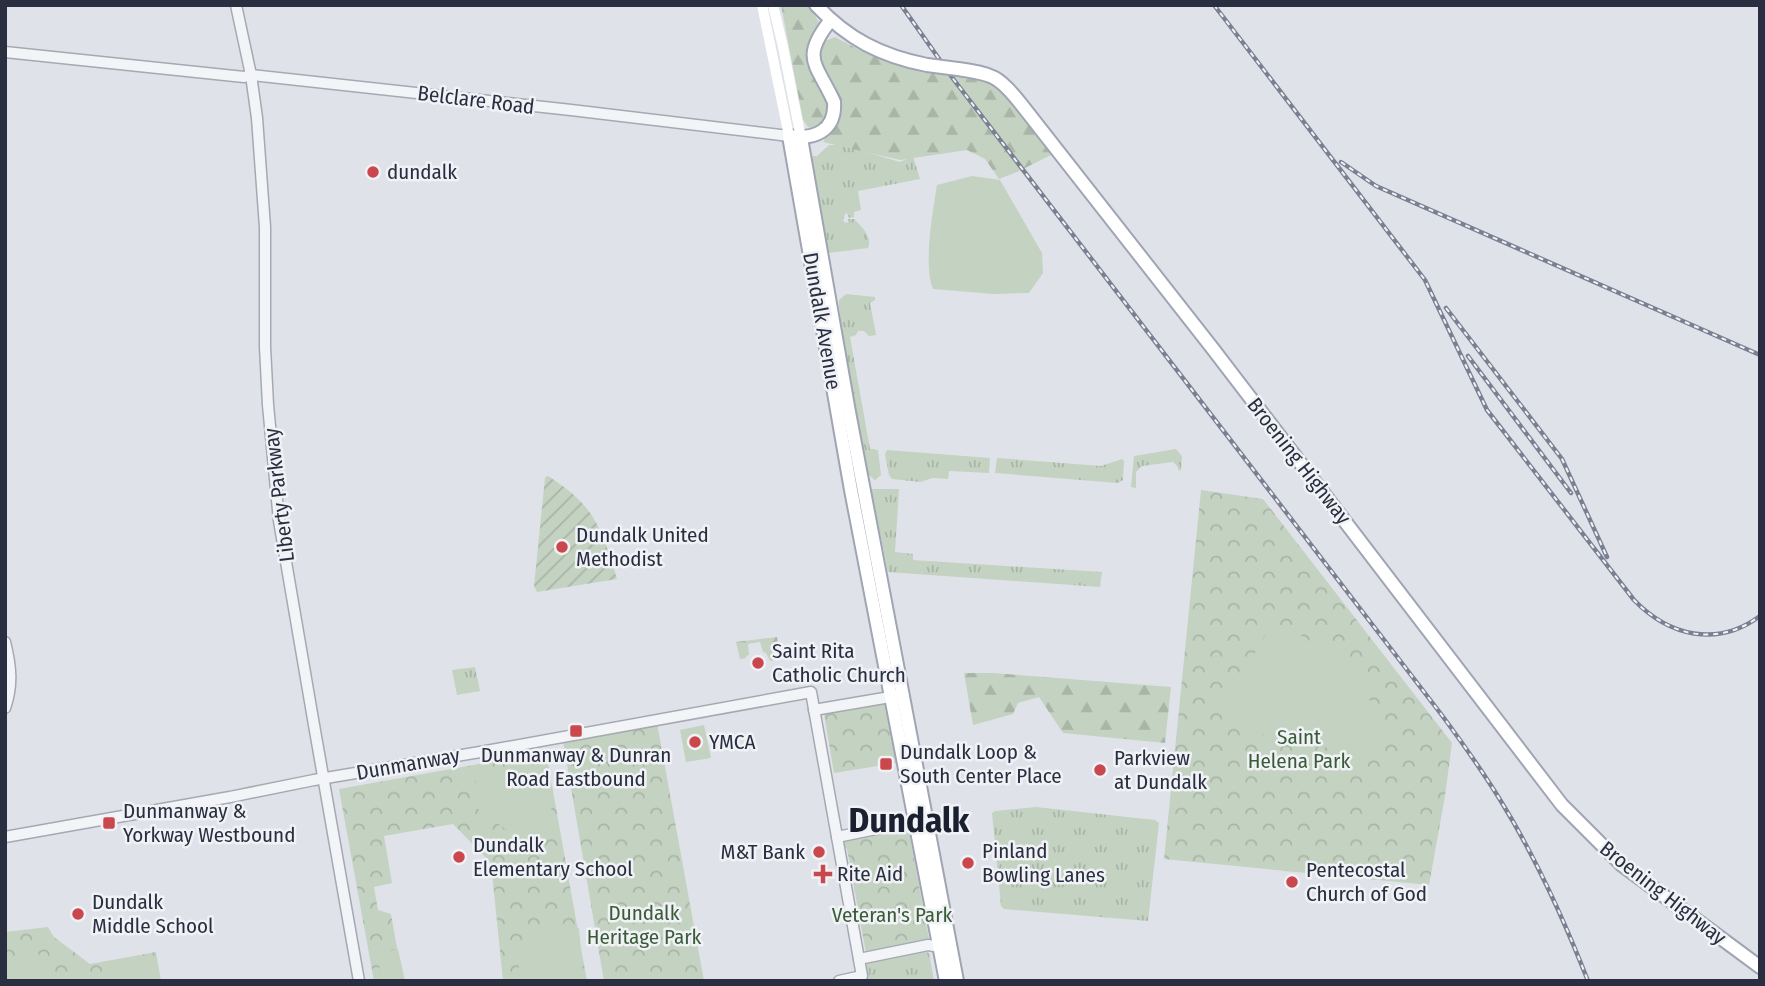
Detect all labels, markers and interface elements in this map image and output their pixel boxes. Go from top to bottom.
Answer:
street label: Belclare Road [416,80,536,120]
place label: dundalk [387,159,457,185]
marker: dundalk [365,164,381,180]
street label: Dundalk Avenue [797,250,847,392]
street label: Broening Highway [1241,392,1357,530]
street label: Liberty Parkway [258,426,300,563]
place label: Dundalk United Methodist [576,522,709,572]
marker: Dundalk United Methodist [554,539,570,555]
place label: Saint Rita Catholic Church [772,638,906,688]
marker: Saint Rita Catholic Church [750,655,766,671]
marker: Dunmanway & Dunran Road Eastbound [568,723,584,739]
park label: Saint Helena Park [1248,724,1350,774]
place label: YMCA [709,729,756,755]
marker: YMCA [687,734,703,750]
place label: Dundalk Loop & South Center Place [900,739,1062,789]
street label: Dunmanway [354,742,462,786]
place label: Dunmanway & Dunran Road Eastbound [481,742,671,792]
place label: Parkview at Dundalk [1114,745,1207,795]
marker: Dundalk Loop & South Center Place [878,756,894,772]
marker: Parkview at Dundalk [1092,762,1108,778]
place label: Dunmanway & Yorkway Westbound [123,798,295,848]
district label: Dundalk [849,799,971,841]
marker: Dunmanway & Yorkway Westbound [101,815,117,831]
place label: Dundalk Elementary School [473,832,633,882]
street label: Broening Highway [1594,835,1732,951]
place label: Pinland Bowling Lanes [982,838,1105,888]
place label: M&T Bank [720,839,805,865]
marker: M&T Bank [811,844,827,860]
marker: Dundalk Elementary School [451,849,467,865]
marker: Pinland Bowling Lanes [960,855,976,871]
place label: Pentecostal Church of God [1306,857,1427,907]
place label: Rite Aid [837,861,903,887]
marker: Rite Aid [815,866,831,882]
marker: Pentecostal Church of God [1284,874,1300,890]
place label: Dundalk Middle School [92,889,214,939]
park label: Dundalk Heritage Park [587,900,702,950]
park label: Veteran's Park [832,902,952,928]
marker: Dundalk Middle School [70,906,86,922]

